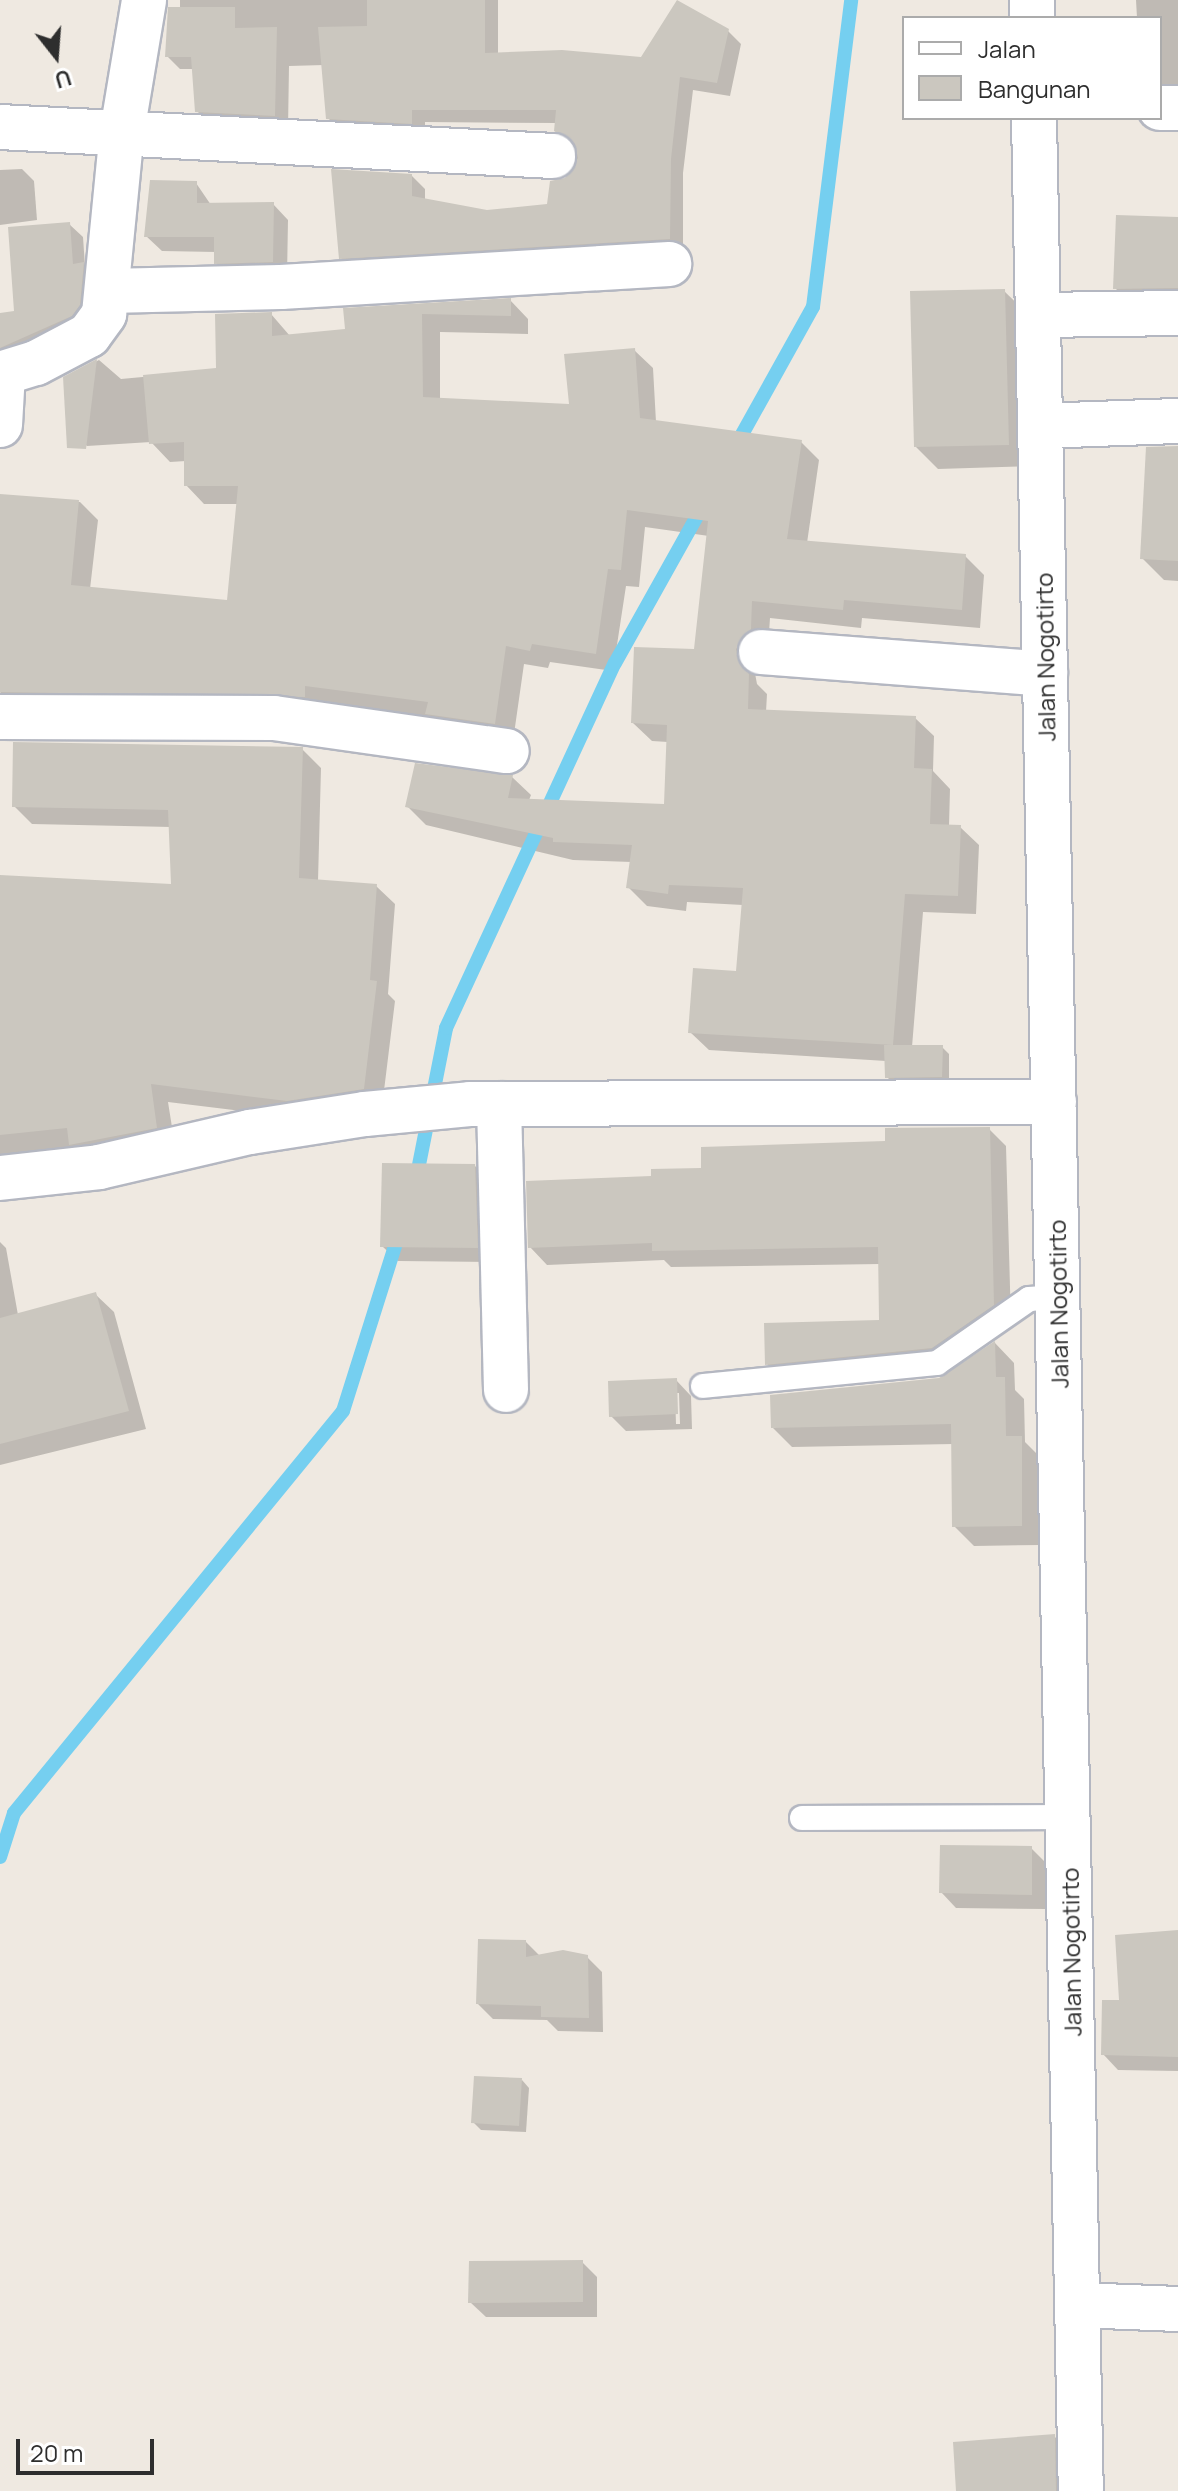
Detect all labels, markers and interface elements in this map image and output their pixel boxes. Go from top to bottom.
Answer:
north arrow [16,16,96,96]
legend [902,16,1162,120]
text: Jalan [978,32,1036,65]
text: U [51,62,75,96]
text: Bangunan [978,72,1091,105]
street label: Jalan Nogotirto [1029,572,1061,742]
street label: Jalan Nogotirto [1042,1219,1074,1389]
street label: Jalan Nogotirto [1055,1867,1087,2037]
scale bar [20,2423,158,2473]
text: 20 m [30,2436,83,2469]

